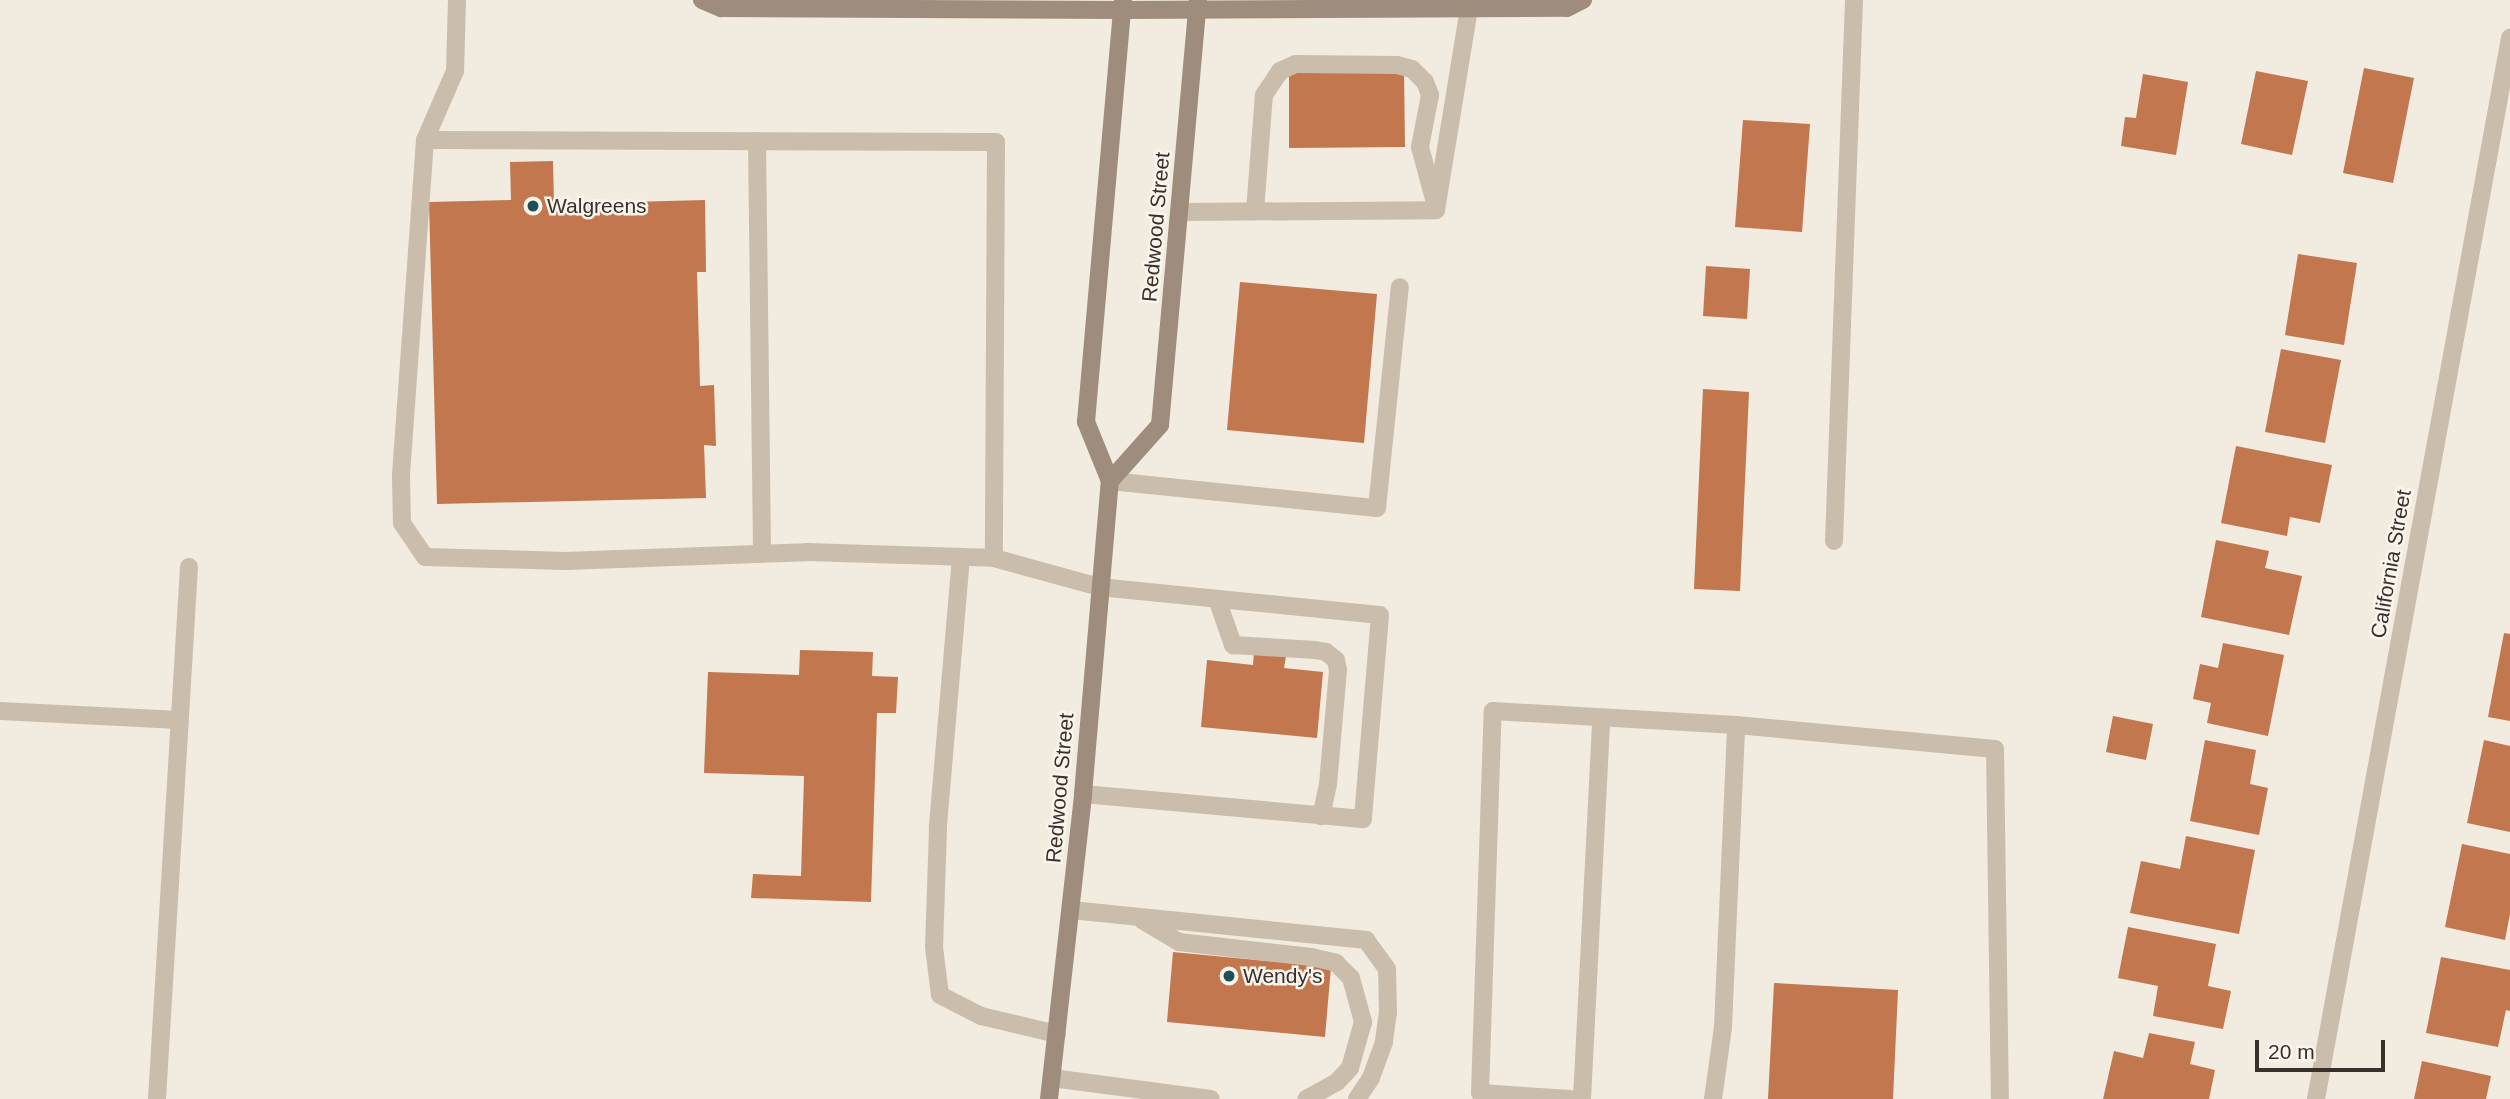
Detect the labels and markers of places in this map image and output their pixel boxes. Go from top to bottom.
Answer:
place label: Walgreens [547,193,647,219]
marker: Walgreens [525,198,541,214]
place label: Wendy's [1243,963,1322,989]
marker: Wendy's [1221,968,1237,984]

